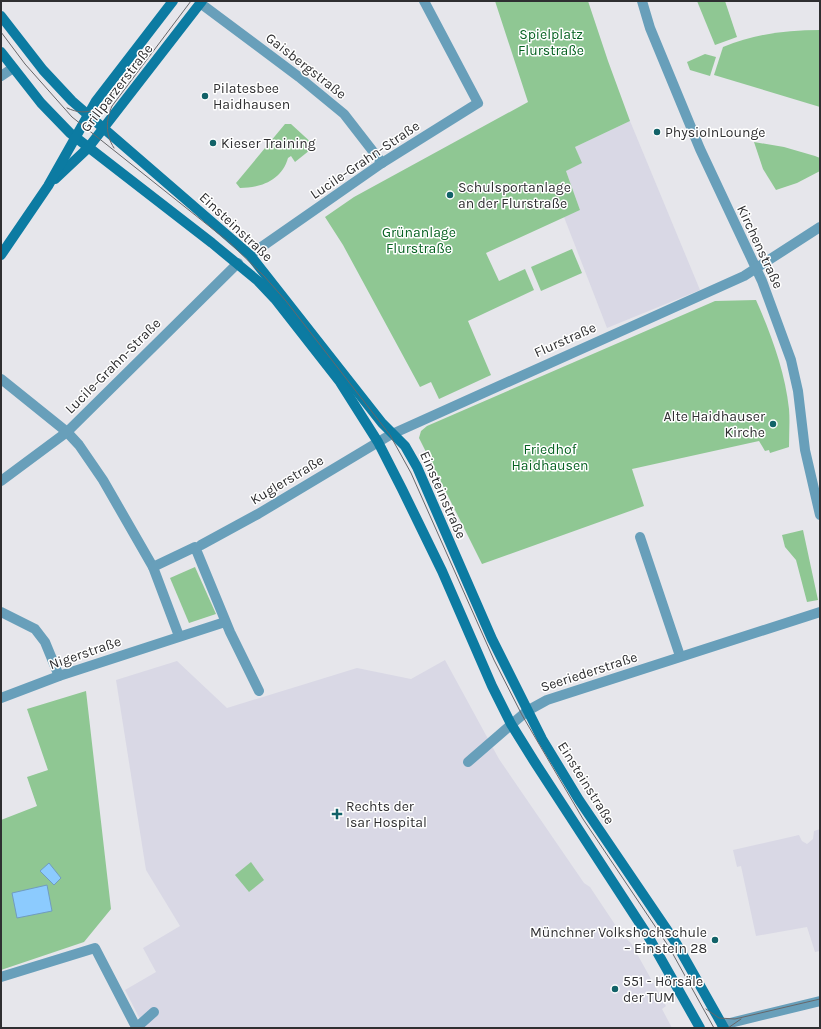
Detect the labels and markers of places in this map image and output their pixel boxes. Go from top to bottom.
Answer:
place label: Pilatesbee Haidhausen [213,80,290,113]
marker: Pilatesbee Haidhausen [200,91,210,101]
place label: PhysioInLounge [665,124,765,141]
marker: PhysioInLounge [652,127,662,137]
place label: Kieser Training [221,135,316,152]
marker: Kieser Training [208,138,218,148]
place label: Schulsportanlage an der Flurstraße [458,179,571,212]
marker: Schulsportanlage an der Flurstraße [445,190,455,200]
place label: Alte Haidhauser Kirche [663,408,766,441]
marker: Alte Haidhauser Kirche [768,419,778,429]
place label: Rechts der Isar Hospital [346,798,427,831]
marker: Rechts der Isar Hospital [331,808,343,820]
place label: Münchner Volkshochschule – Einstein 28 [530,924,707,957]
marker: Münchner Volkshochschule – Einstein 28 [710,935,720,945]
place label: 551 - Hörsäle der TUM [623,973,703,1006]
marker: 551 - Hörsäle der TUM [610,984,620,994]

